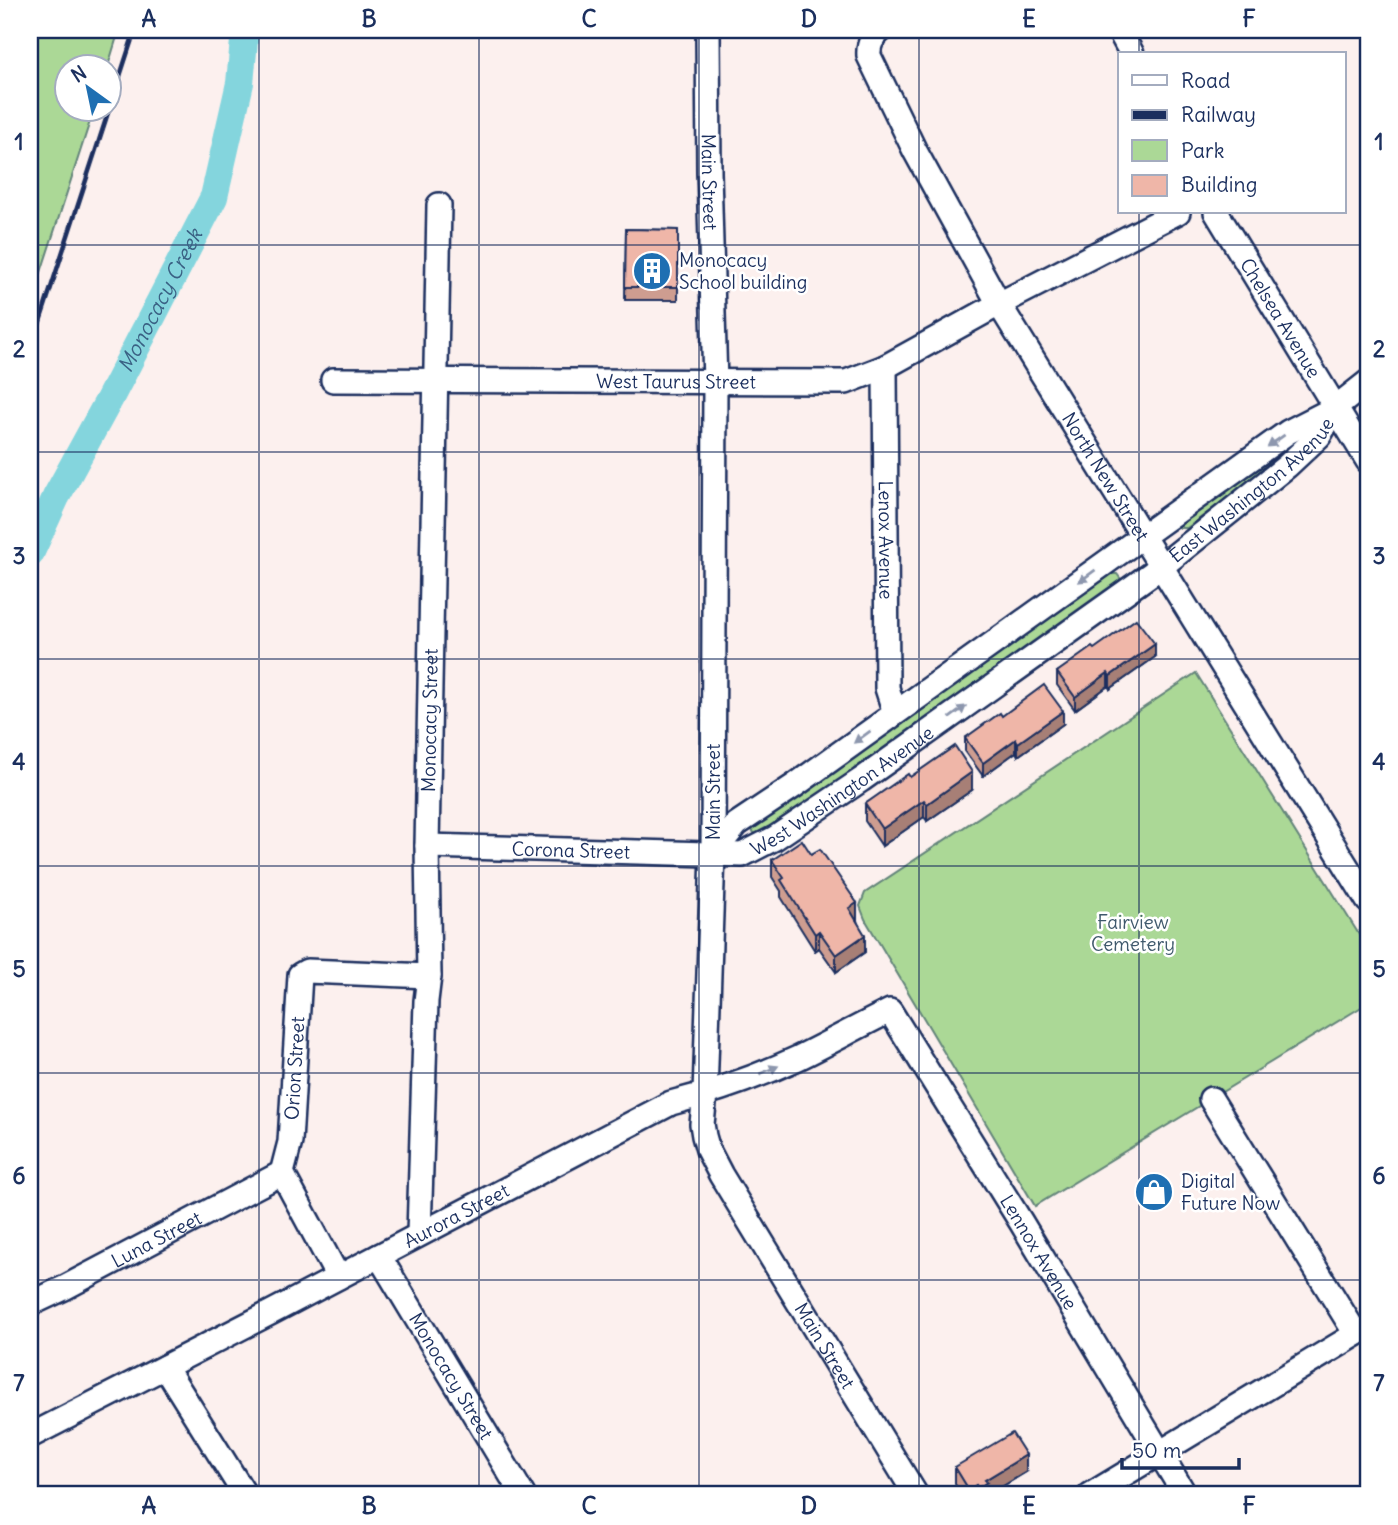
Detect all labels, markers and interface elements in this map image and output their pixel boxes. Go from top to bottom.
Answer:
text: A [142,4,157,33]
text: B [361,4,377,33]
text: C [581,4,597,33]
text: D [801,4,817,33]
text: E [1022,4,1036,33]
text: F [1242,4,1256,33]
north arrow [52,52,122,122]
legend [1118,52,1346,214]
text: N [67,60,91,87]
text: Road [1181,67,1230,94]
text: Railway [1181,101,1256,128]
text: 1 [14,127,24,156]
text: 1 [1374,127,1384,156]
street label: Main Street [697,134,723,231]
text: Park [1181,137,1224,164]
text: Building [1181,171,1257,198]
water label: Monocacy Creek [112,223,209,377]
place label: Monocacy School building [679,248,807,294]
building icon: Monocacy School building [631,250,673,292]
street label: Chelsea Avenue [1235,254,1326,382]
text: 2 [13,334,26,363]
text: 2 [1373,334,1386,363]
street label: West Taurus Street [596,369,756,394]
street label: North New Street [1057,408,1154,545]
street label: East Washington Avenue [1164,413,1339,568]
one-way arrow [1267,434,1285,448]
street label: Lenox Avenue [874,480,898,600]
text: 3 [12,541,26,570]
text: 3 [1372,541,1386,570]
one-way arrow [1078,569,1096,583]
street label: Monocacy Street [416,648,443,792]
one-way arrow [949,705,967,719]
street label: West Washington Avenue [746,720,938,861]
one-way arrow [853,730,872,744]
street label: Main Street [701,744,725,840]
text: 4 [12,747,26,776]
text: 4 [1372,747,1386,776]
street label: Corona Street [511,836,630,864]
park label: Fairview Cemetery [1091,910,1175,956]
text: 5 [12,954,26,983]
text: 5 [1372,954,1386,983]
street label: Orion Street [279,1016,309,1121]
one-way arrow [759,1064,779,1076]
text: 6 [12,1161,26,1190]
text: 6 [1372,1161,1386,1190]
place label: Digital Future Now [1181,1169,1280,1215]
shop icon: Digital Future Now [1133,1171,1175,1213]
street label: Aurora Street [400,1178,513,1253]
street label: Lennox Avenue [995,1190,1083,1314]
street label: Luna Street [107,1206,205,1273]
street label: Main Street [790,1298,860,1393]
street label: Monocacy Street [404,1308,499,1444]
text: 7 [13,1368,25,1397]
text: 7 [1373,1368,1385,1397]
scale bar [1122,1427,1239,1471]
text: 50 m [1132,1437,1181,1464]
text: A [142,1491,157,1520]
text: B [361,1491,377,1520]
text: C [581,1491,597,1520]
text: D [801,1491,817,1520]
text: E [1022,1491,1036,1520]
text: F [1242,1491,1256,1520]

